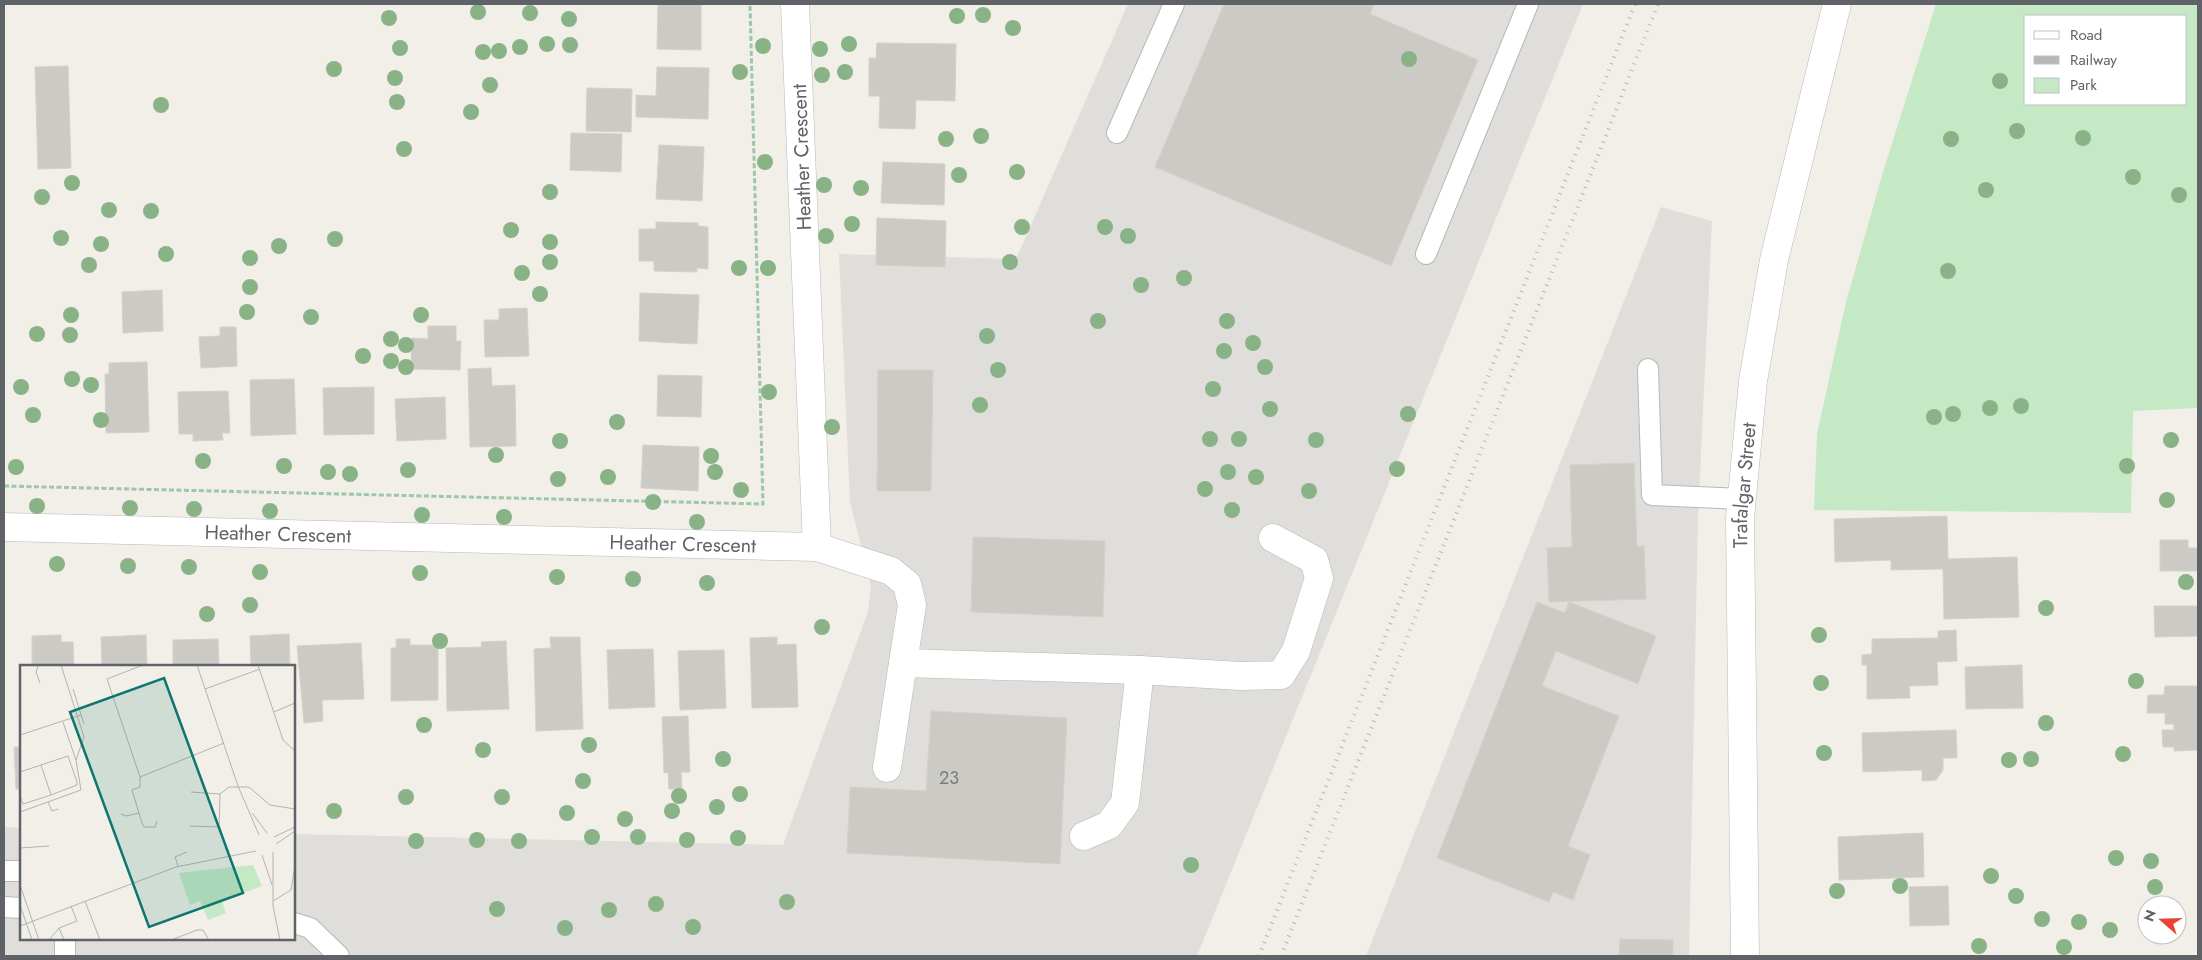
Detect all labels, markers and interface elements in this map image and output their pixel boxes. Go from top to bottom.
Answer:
legend [2024,15,2187,105]
text: Road [2070,24,2102,46]
text: Railway [2070,49,2117,71]
text: Park [2070,74,2097,96]
street label: Heather Crescent [785,83,819,231]
street label: Trafalgar Street [1725,421,1764,548]
street label: Heather Crescent [204,517,352,550]
street label: Heather Crescent [609,527,757,560]
inset map [20,665,295,940]
house number: 23 [939,765,959,791]
north arrow [2137,895,2187,945]
text: N [2138,907,2161,924]

